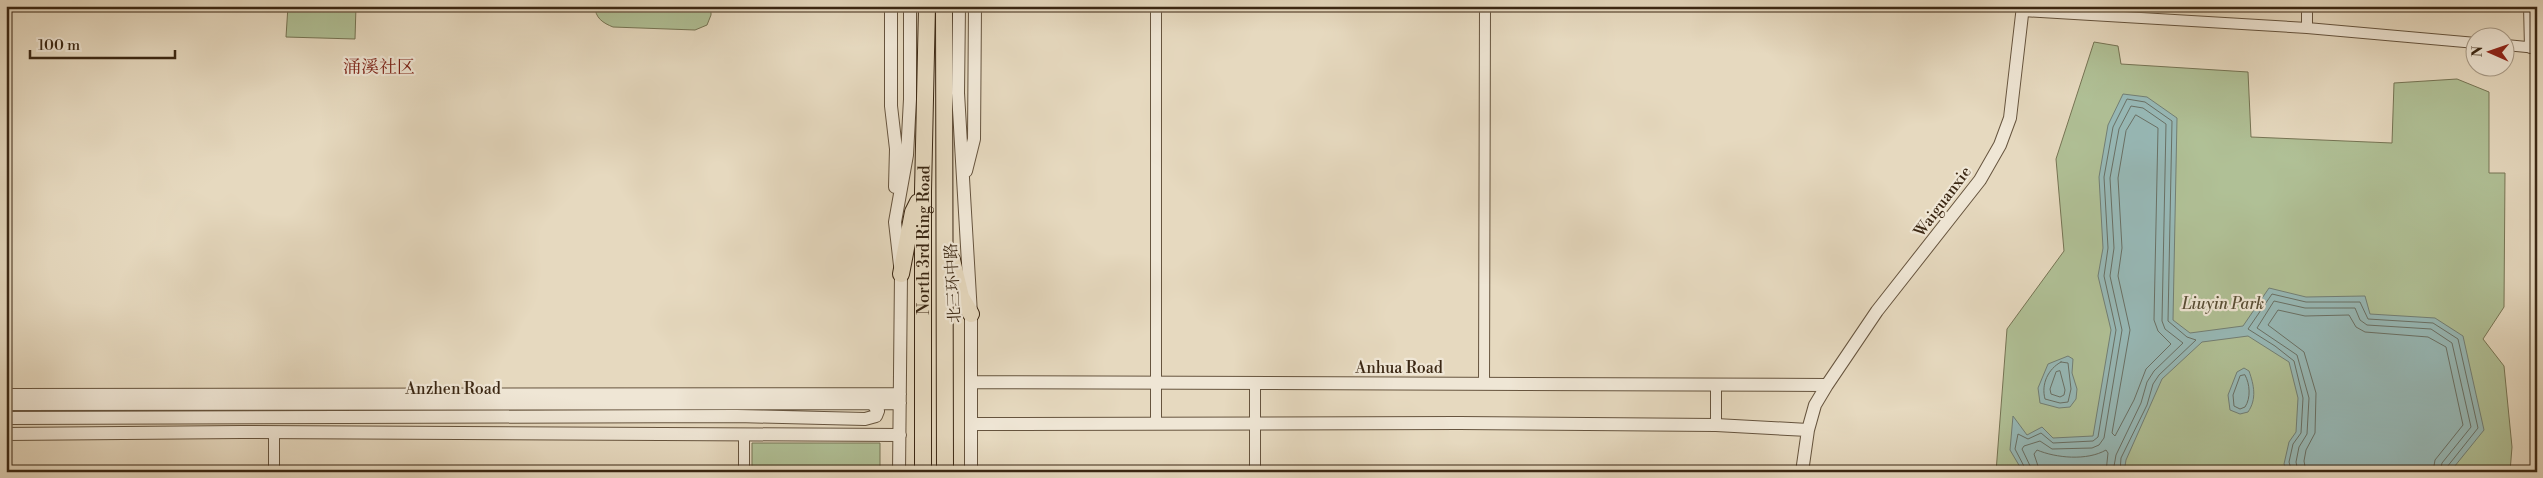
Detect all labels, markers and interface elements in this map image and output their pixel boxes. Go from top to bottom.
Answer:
scale bar [30,28,175,60]
north arrow [2466,28,2516,78]
text: 100 m [38,36,80,55]
text: N [2469,46,2487,57]
district label: 涌溪社区 [343,56,415,79]
street label: Waiguanxie [1909,162,1976,242]
street label: North 3rd Ring Road [914,165,935,315]
street label: 北三环中路 [941,242,965,323]
park label: Liuyin Park [2181,294,2264,314]
street label: Anhua Road [1354,358,1443,378]
street label: Anzhen Road [404,379,501,399]

